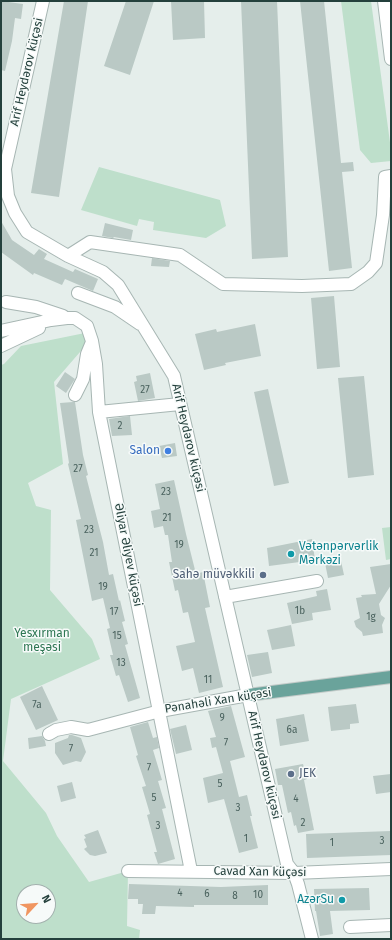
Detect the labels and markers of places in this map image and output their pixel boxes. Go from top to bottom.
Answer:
place label: Salon [130,444,160,458]
marker: Salon [163,446,173,456]
place label: Vətənpərvərlik Mərkəzi [299,540,378,568]
marker: Vətənpərvərlik Mərkəzi [286,549,296,559]
place label: Sahə müvəkkili [173,568,255,582]
marker: Sahə müvəkkili [258,570,268,580]
place label: JEK [299,767,316,781]
marker: JEK [286,769,296,779]
place label: AzərSu [297,893,334,907]
marker: AzərSu [337,895,347,905]

